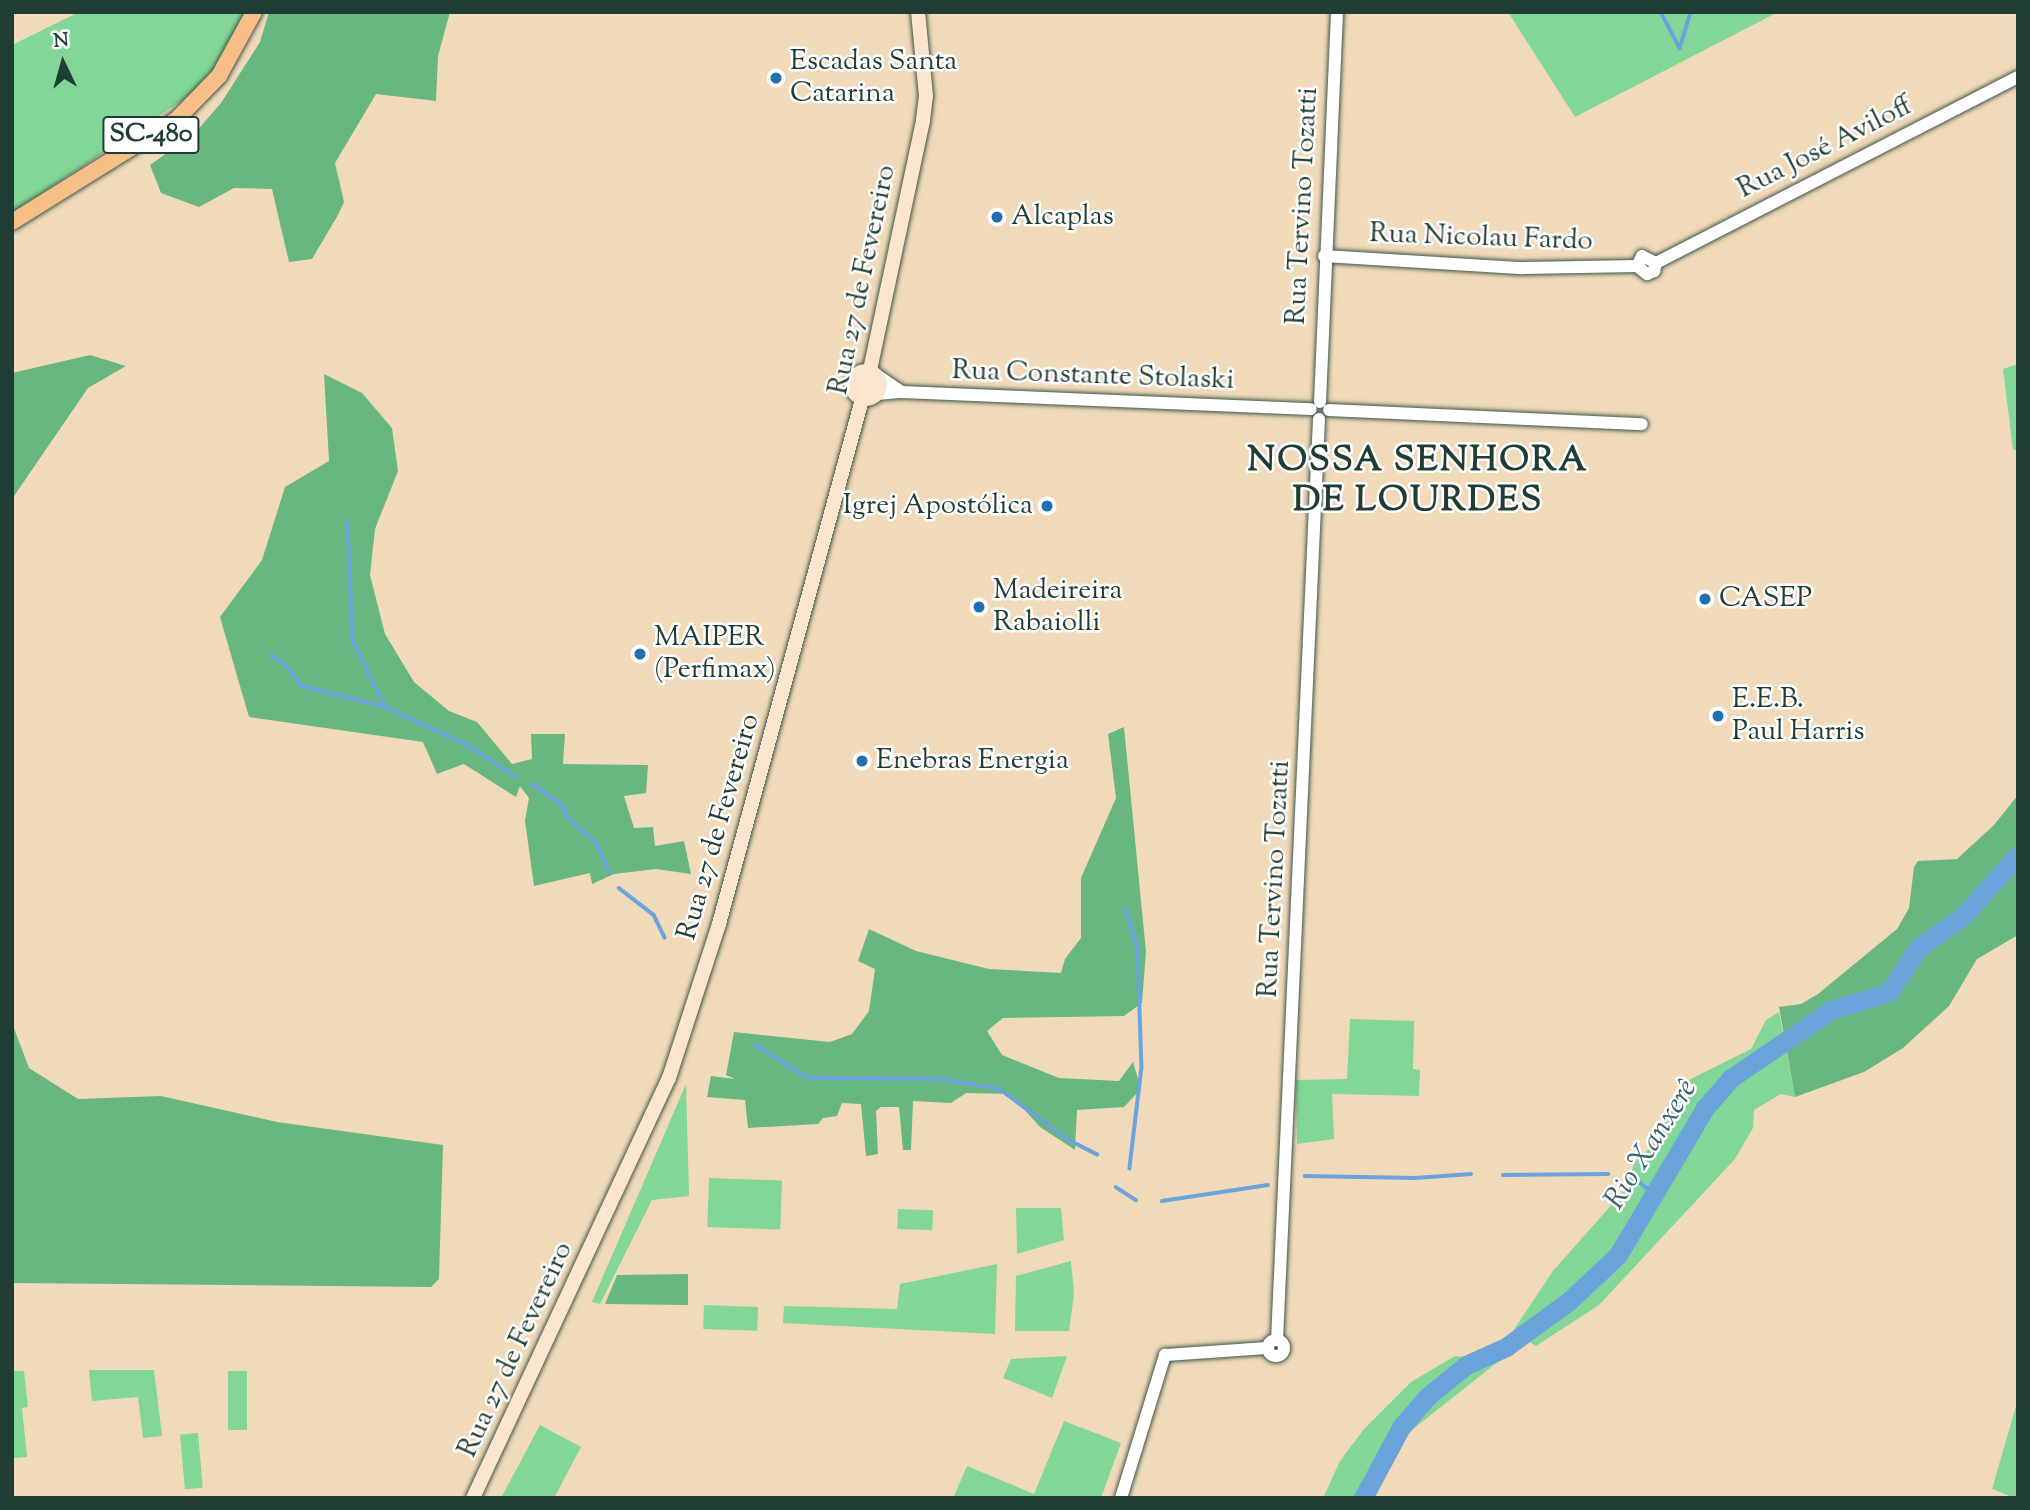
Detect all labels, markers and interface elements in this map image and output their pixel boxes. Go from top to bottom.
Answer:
text: N [52,27,70,56]
north arrow [28,28,98,98]
place label: Escadas Santa Catarina [790,45,957,111]
marker: Escadas Santa Catarina [768,70,784,86]
street label: Rua Tervino Tozatti [1280,86,1326,326]
street label: Rua José Aviloff [1732,90,1918,206]
road number: SC-480 [102,112,200,158]
street label: Rua 27 de Fevereiro [822,162,904,398]
place label: Alcaplas [1011,200,1114,234]
marker: Alcaplas [989,209,1005,225]
street label: Rua Nicolau Fardo [1369,217,1593,259]
street label: Rua Constante Stolaski [951,354,1235,398]
district label: NOSSA SENHORA DE LOURDES [1249,441,1587,523]
place label: Igrej Apostólica [843,489,1033,523]
marker: Igrej Apostólica [1039,498,1055,514]
place label: Madeireira Rabaiolli [993,574,1122,640]
place label: CASEP [1719,582,1812,616]
marker: CASEP [1697,591,1713,607]
marker: Madeireira Rabaiolli [971,599,987,615]
place label: MAIPER (Perfimax) [654,621,776,687]
marker: MAIPER (Perfimax) [632,646,648,662]
place label: E.E.B. Paul Harris [1732,683,1864,749]
marker: E.E.B. Paul Harris [1710,708,1726,724]
street label: Rua 27 de Fevereiro [671,710,767,944]
place label: Enebras Energia [876,744,1069,778]
marker: Enebras Energia [854,753,870,769]
street label: Rua Tervino Tozatti [1252,759,1298,999]
water label: Rio Xanxerê [1598,1073,1706,1217]
street label: Rua 27 de Fevereiro [451,1237,581,1463]

